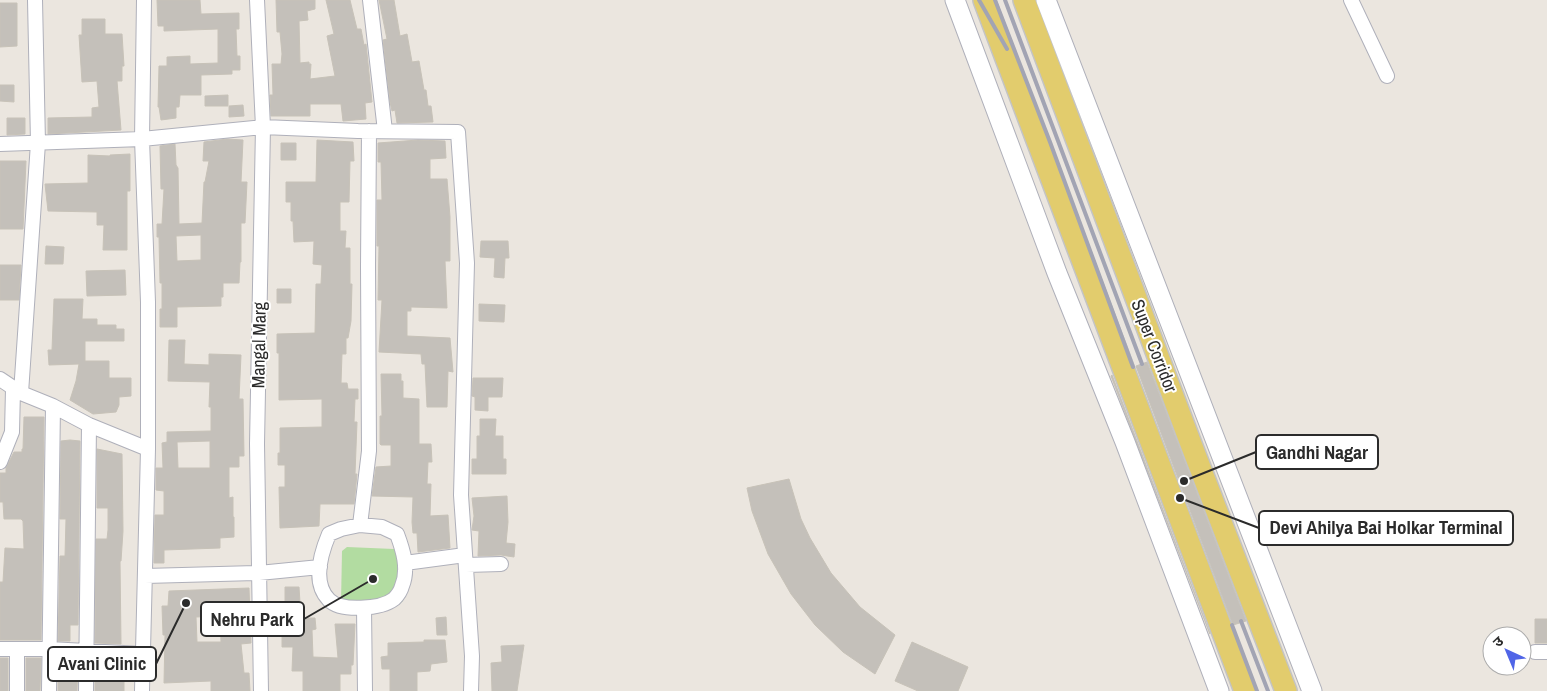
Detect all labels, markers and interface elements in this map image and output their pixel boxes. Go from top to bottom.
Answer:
street label: Super Corridor [1125,296,1184,396]
street label: Mangal Marg [245,301,272,388]
callout: Gandhi Nagar [1256,435,1378,469]
text: Gandhi Nagar [1266,439,1368,465]
callout: Devi Ahilya Bai Holkar Terminal [1259,511,1513,545]
text: Devi Ahilya Bai Holkar Terminal [1270,514,1502,540]
callout: Nehru Park [201,602,304,636]
text: Nehru Park [210,606,294,632]
north arrow [1482,626,1532,676]
text: उ [1489,632,1508,651]
callout: Avani Clinic [48,647,156,681]
text: Avani Clinic [58,650,146,676]

